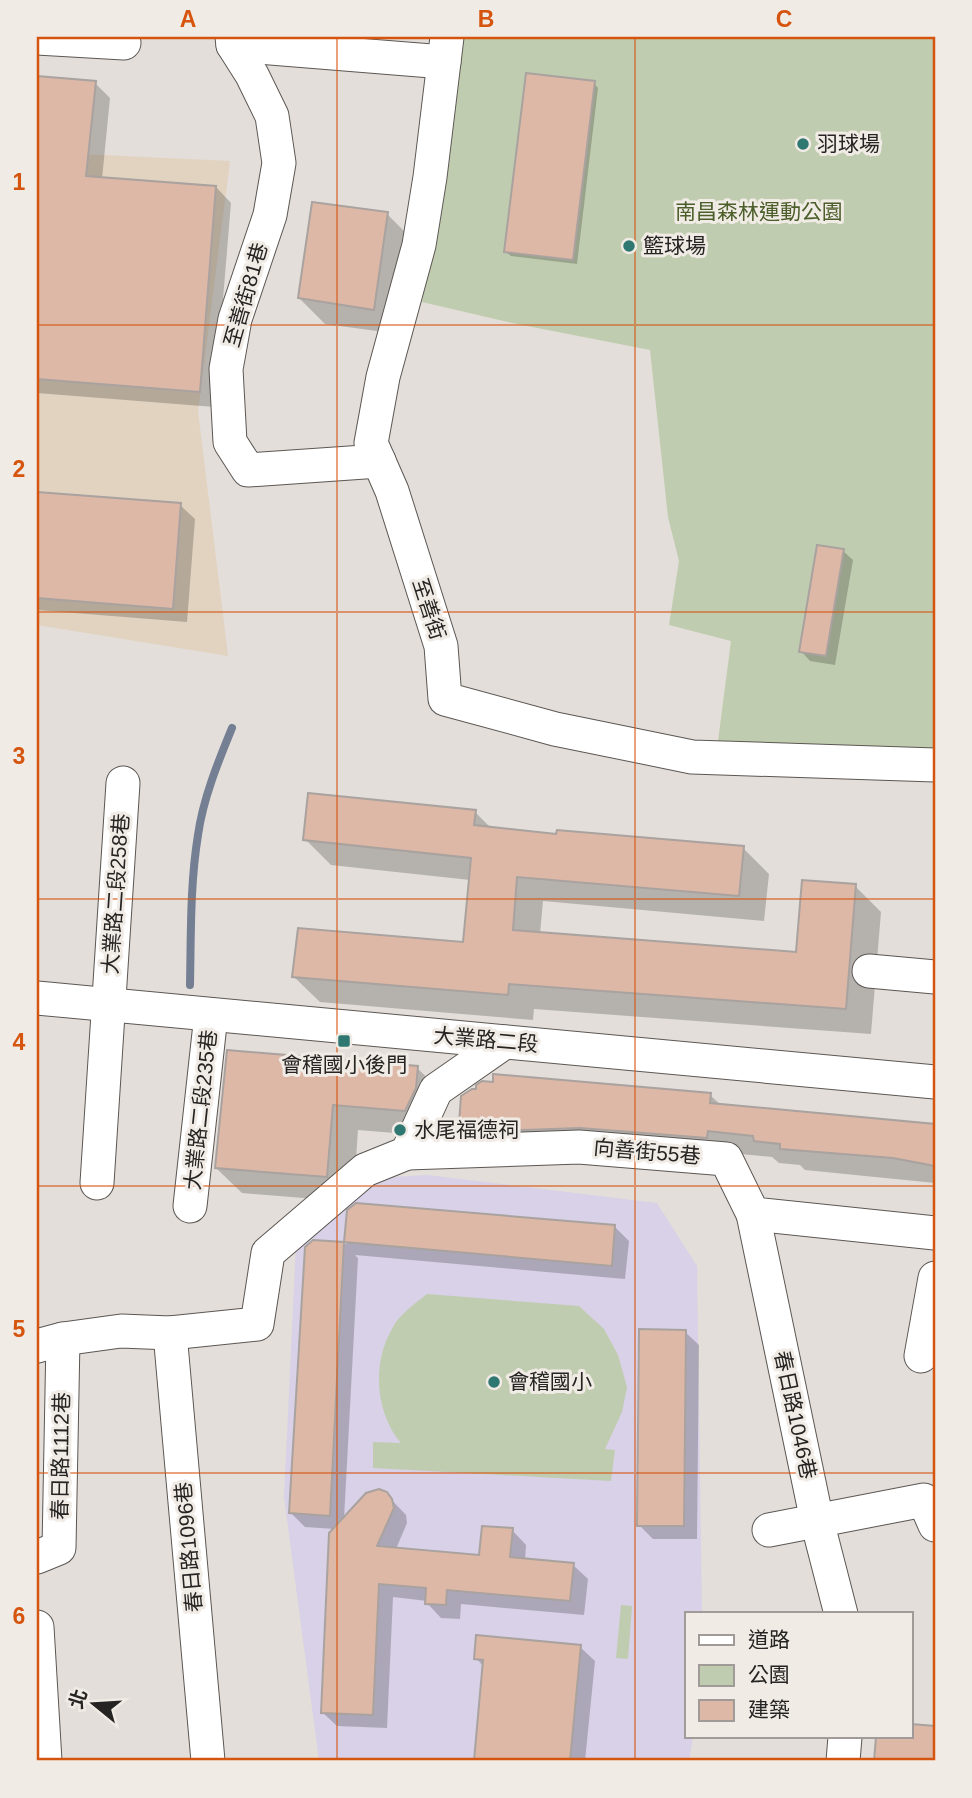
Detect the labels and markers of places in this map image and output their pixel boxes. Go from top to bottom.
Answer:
place label: 羽球場 [817,132,880,155]
marker: 羽球場 [795,136,811,152]
place label: 籃球場 [643,234,706,257]
marker: 籃球場 [621,238,637,254]
marker: 會稽國小後門 [336,1033,352,1049]
place label: 會稽國小後門 [281,1053,407,1076]
place label: 水尾福德祠 [414,1118,519,1141]
marker: 水尾福德祠 [392,1122,408,1138]
place label: 會稽國小 [508,1370,592,1393]
marker: 會稽國小 [486,1374,502,1390]

